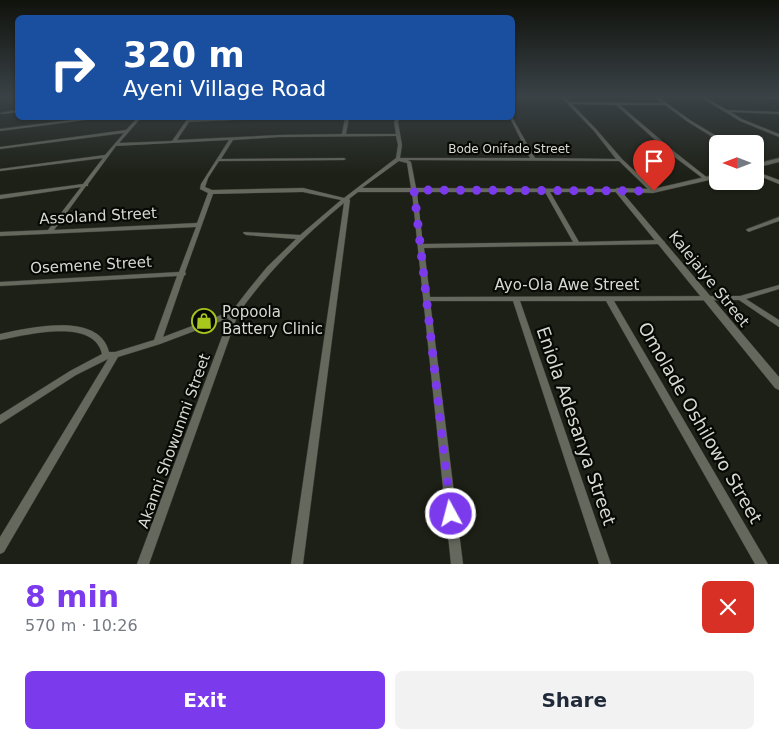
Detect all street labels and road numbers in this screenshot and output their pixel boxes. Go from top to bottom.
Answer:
street label: Bode Onifade Street [448,142,570,156]
street label: Assoland Street [39,204,157,228]
street label: Kalejaiye Street [665,227,753,331]
street label: Osemene Street [30,253,152,277]
street label: Ayo-Ola Awe Street [495,276,640,294]
street label: Omolade Oshilowo Street [634,318,767,527]
street label: Eniola Adesanya Street [533,324,620,528]
street label: Akanni Showunmi Street [134,351,214,531]

